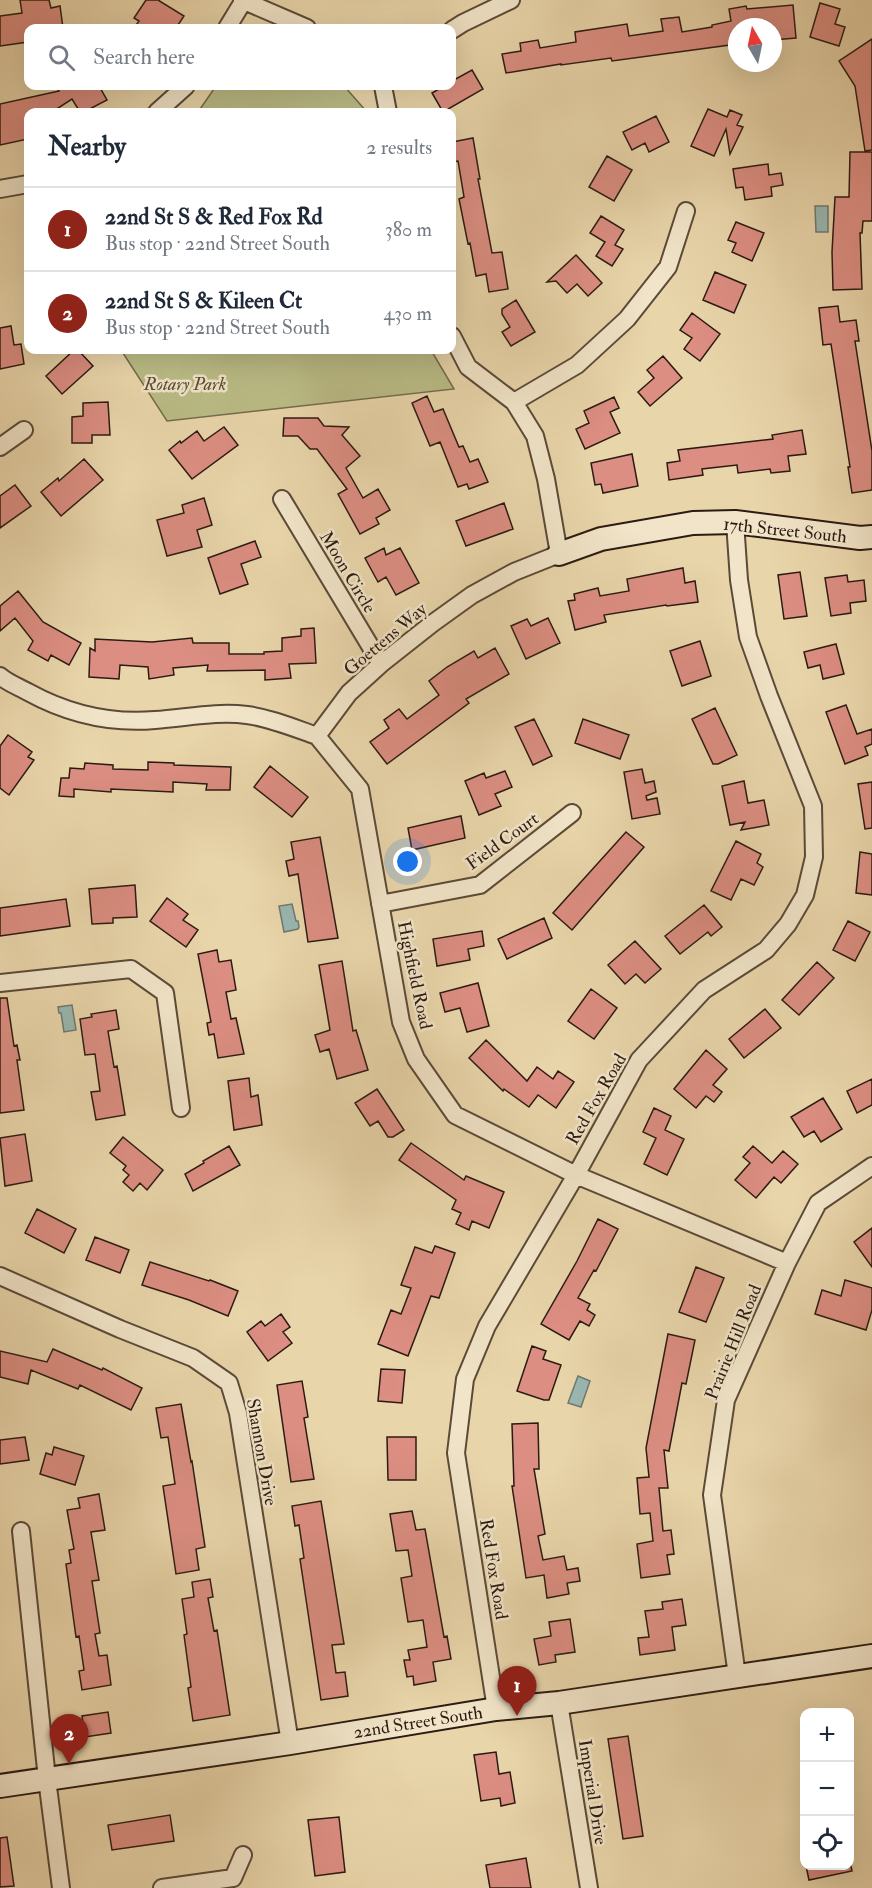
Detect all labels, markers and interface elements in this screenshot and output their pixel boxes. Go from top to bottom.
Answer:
north arrow [728,18,782,72]
search box [24,24,456,90]
icon: search [45,41,78,74]
text: Search here [93,43,195,71]
text: Nearby [48,131,126,163]
text: 2 results [366,135,432,160]
text: 22nd St S & Red Fox Rd [105,203,323,231]
text: 1 [64,217,71,242]
text: 380 m [385,217,432,242]
text: Bus stop · 22nd Street South [105,231,330,256]
text: 22nd St S & Kileen Ct [105,287,302,315]
text: 2 [62,301,73,326]
text: 430 m [384,301,432,326]
text: Bus stop · 22nd Street South [105,315,330,340]
park label: Rotary Park [143,373,226,396]
street label: 17th Street South [722,513,848,548]
street label: Moon Circle [314,527,381,618]
street label: Goettens Way [339,597,432,681]
street label: Field Court [461,807,543,875]
your location [393,847,422,876]
street label: Highfield Road [392,919,437,1031]
street label: Red Fox Road [561,1049,632,1149]
street label: Prairie Hill Road [700,1281,767,1403]
street label: Shannon Drive [241,1397,282,1508]
street label: Red Fox Road [474,1517,513,1621]
pin: 1 [498,1666,536,1716]
street label: 22nd Street South [352,1701,485,1744]
map controls [800,1708,854,1870]
button: + [800,1708,854,1762]
pin: 2 [50,1714,88,1764]
street label: Imperial Drive [573,1738,612,1847]
button: − [800,1762,854,1816]
button: locate [800,1816,854,1870]

